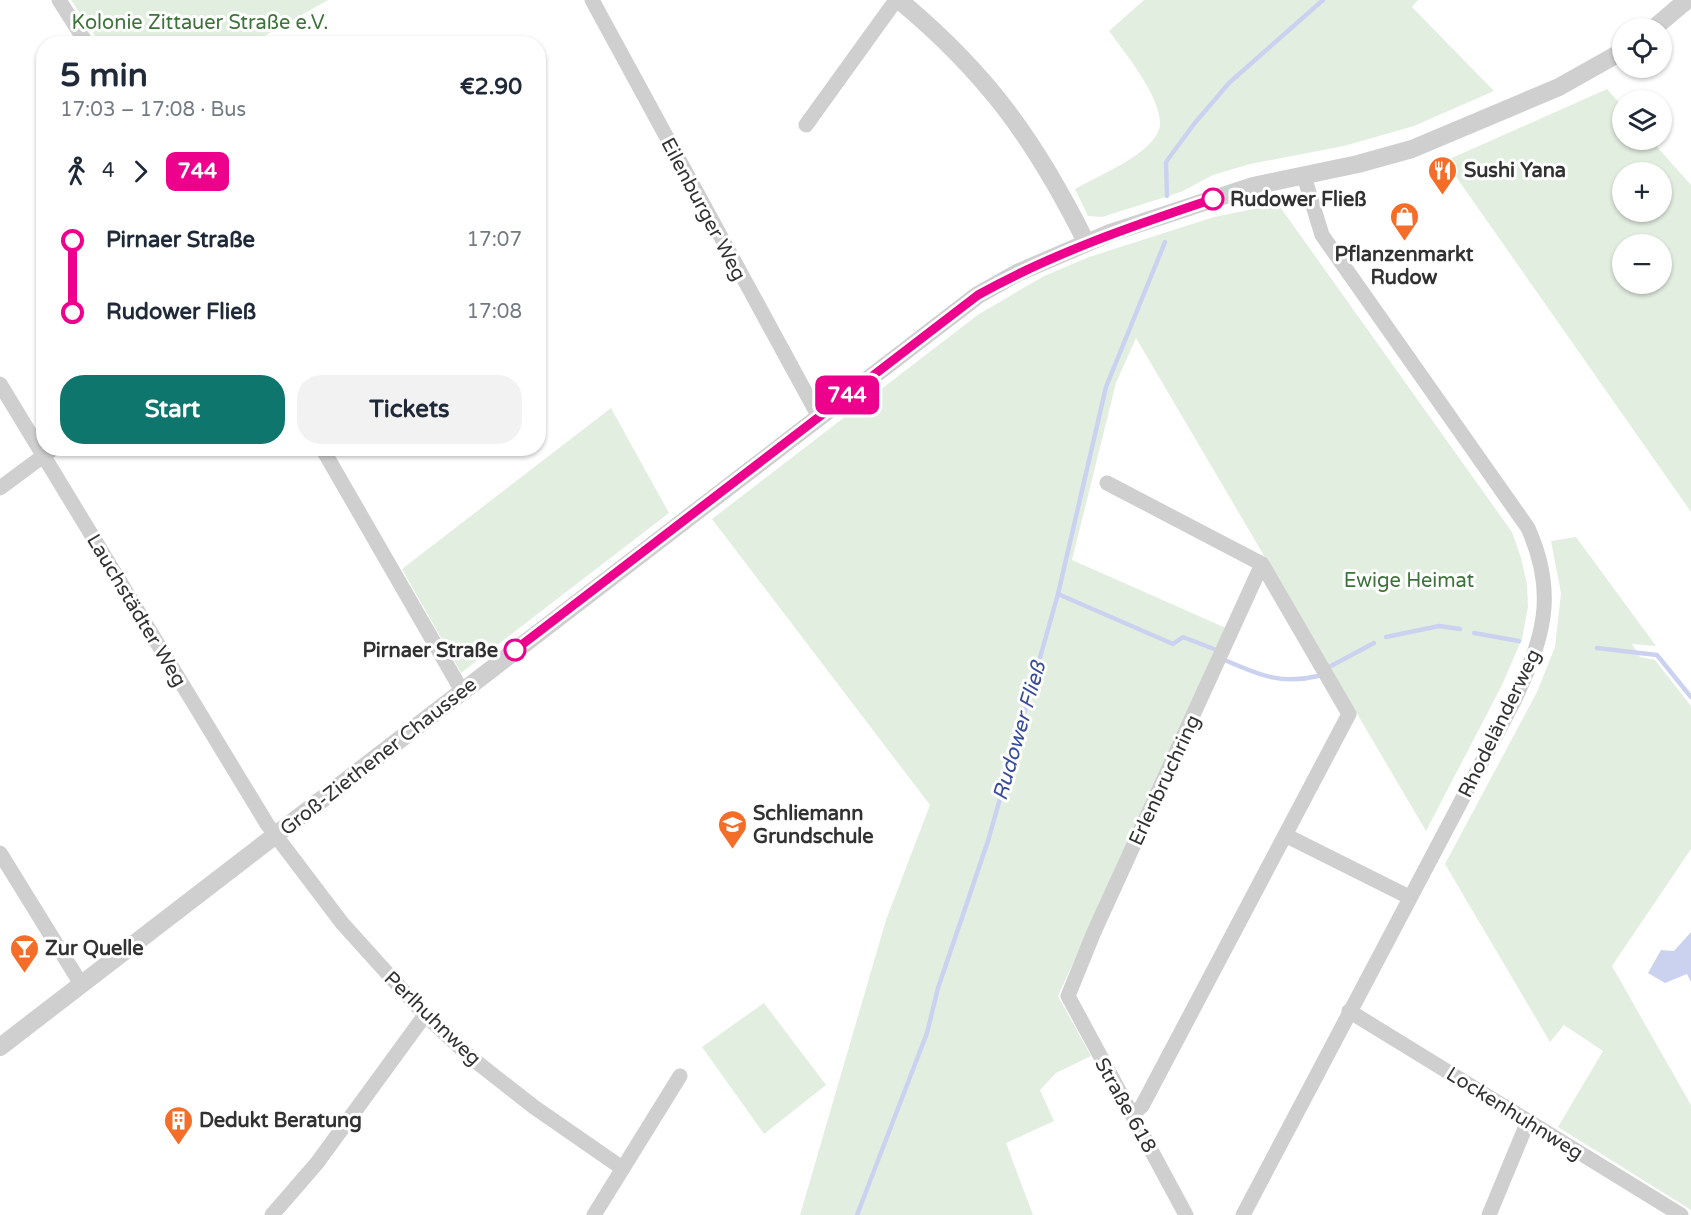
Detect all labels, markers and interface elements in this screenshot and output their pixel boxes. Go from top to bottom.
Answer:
park label: Kolonie Zittauer Straße e.V. [72,11,329,35]
map controls [1612,18,1672,294]
button: locate [1612,18,1672,78]
text: 5 min [60,56,148,95]
text: €2.90 [460,74,522,100]
button: layers [1612,90,1672,150]
text: 17:03 – 17:08 · Bus [60,98,246,122]
street label: Eilenburger Weg [655,134,751,285]
restaurant icon: Sushi Yana [1427,154,1459,196]
icon: walk [60,155,93,188]
icon: forward [124,155,157,188]
text: 4 [102,159,115,183]
text: 744 [178,159,217,184]
place label: Sushi Yana [1464,159,1566,183]
button: + [1612,162,1672,222]
marker: Rudower Fließ [1202,188,1224,210]
place label: Rudower Fließ [1230,188,1366,212]
shop icon: Pflanzenmarkt Rudow [1388,200,1420,242]
text: Pirnaer Straße [106,227,255,253]
text: 17:07 [467,228,522,252]
button: − [1612,234,1672,294]
place label: Pflanzenmarkt Rudow [1335,243,1474,290]
text: Rudower Fließ [106,299,256,325]
text: 17:08 [467,300,522,324]
button: Start [60,375,285,444]
button: Tickets [297,375,522,444]
line badge: 744 [812,376,882,414]
text: 744 [827,383,867,408]
street label: Lauchstädter Weg [81,530,191,691]
park label: Ewige Heimat [1344,569,1475,593]
place label: Pirnaer Straße [363,639,498,663]
marker: Pirnaer Straße [504,639,526,661]
street label: Rhodeländerweg [1454,645,1546,802]
water label: Rudower Fließ [988,658,1052,803]
street label: Groß-Ziethener Chaussee [276,673,482,841]
street label: Erlenbruchring [1124,711,1206,850]
place label: Schliemann Grundschule [753,802,874,849]
school or university icon: Schliemann Grundschule [716,808,748,850]
bar icon: Zur Quelle [8,932,40,974]
place label: Zur Quelle [45,937,144,961]
street label: Perlhuhnweg [379,967,486,1071]
street label: Straße 618 [1089,1054,1161,1157]
street label: Lockenhuhnweg [1442,1062,1587,1166]
building icon: Dedukt Beratung [162,1104,194,1146]
place label: Dedukt Beratung [199,1109,362,1133]

